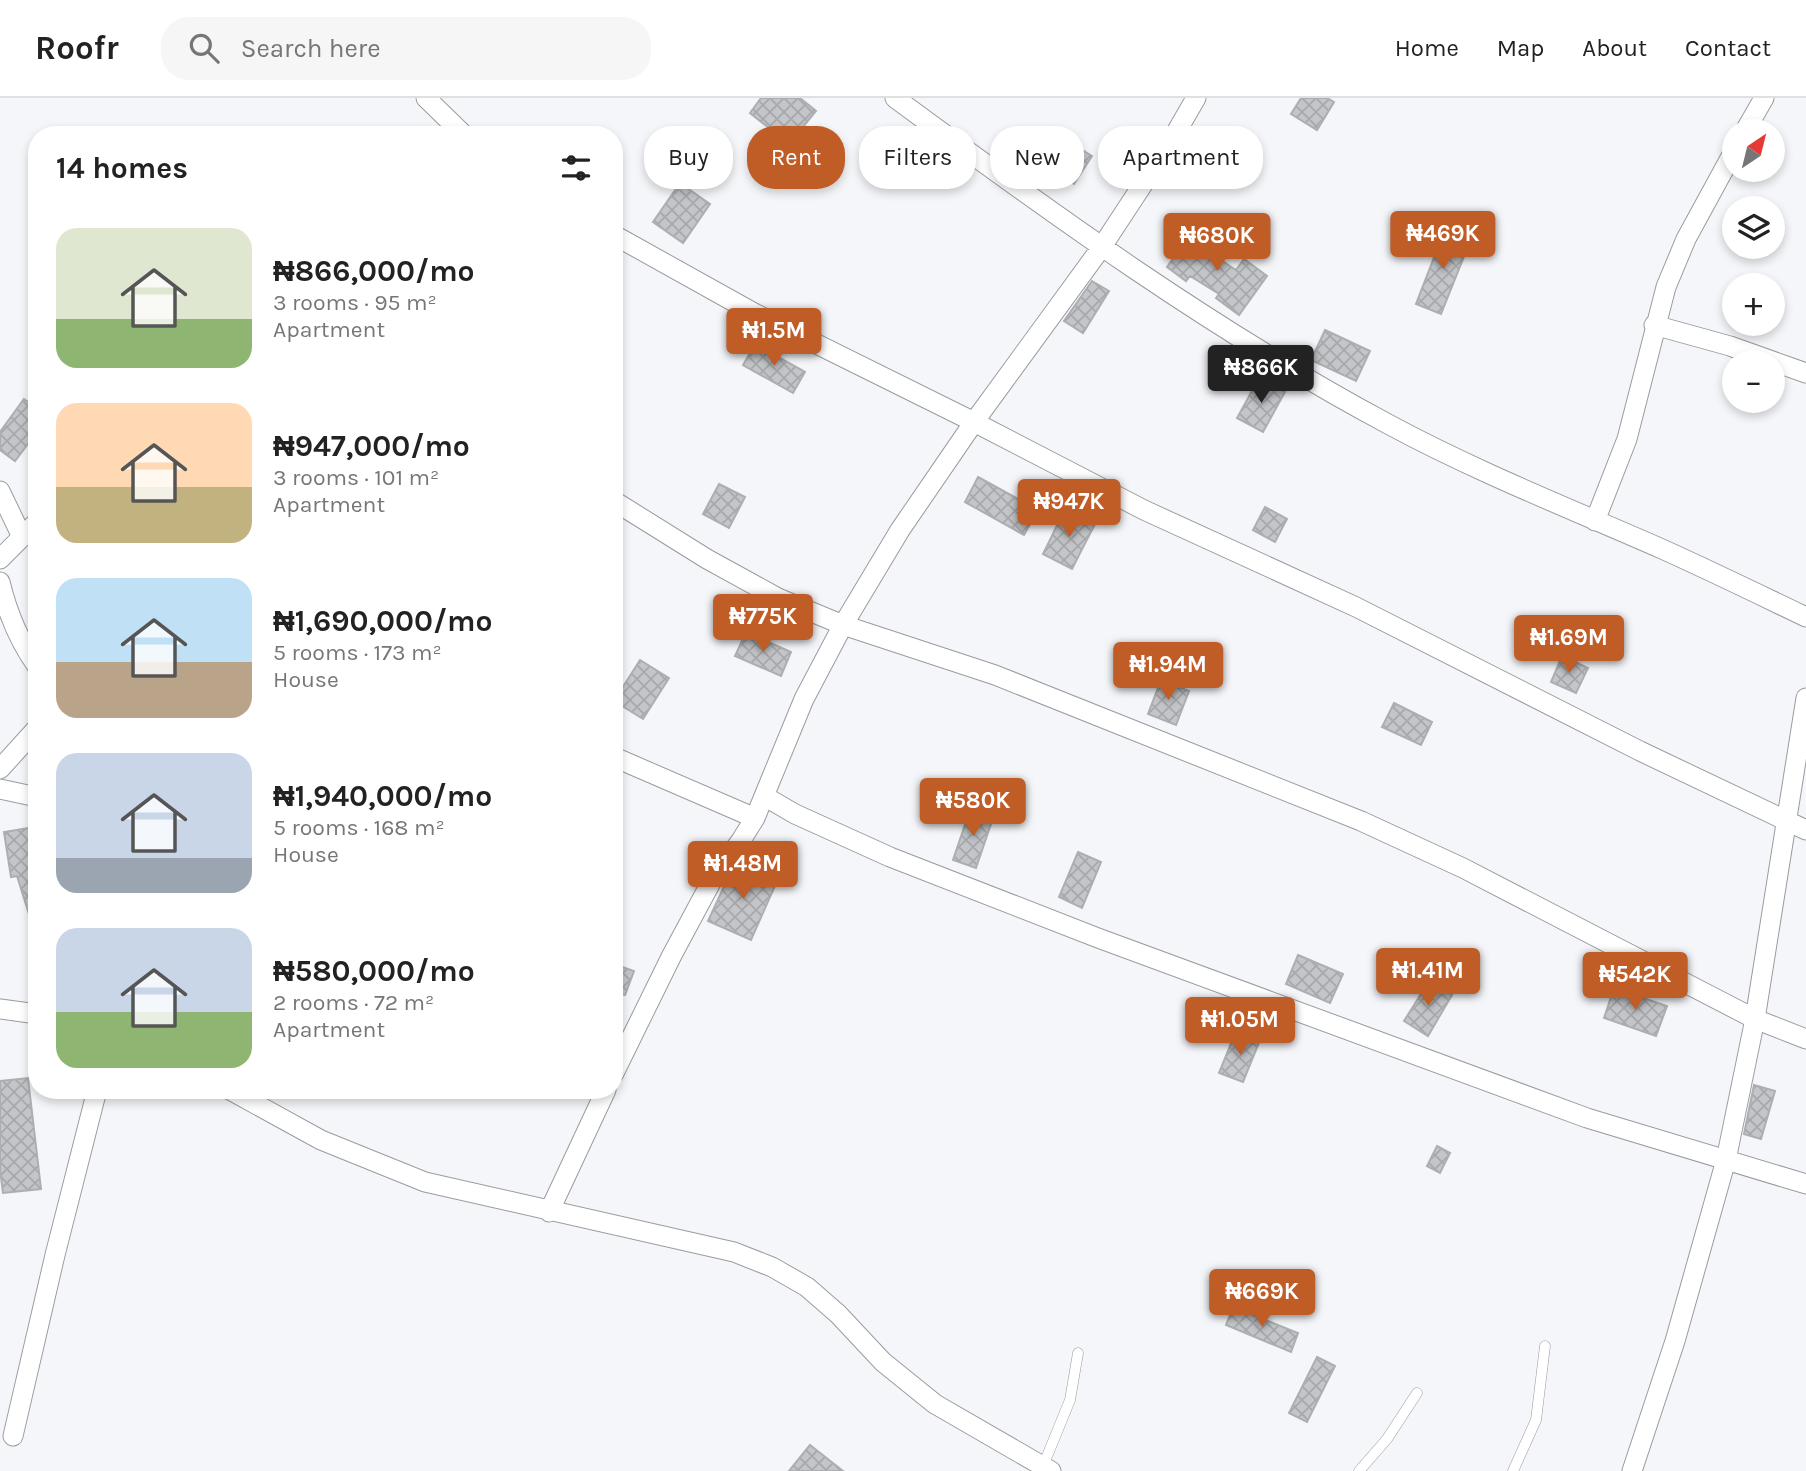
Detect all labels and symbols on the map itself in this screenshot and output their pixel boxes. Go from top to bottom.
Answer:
north arrow [1722,119,1785,182]
pin: ₦469K [1394,212,1492,271]
pin: ₦680K [1168,214,1266,273]
pin: ₦1.5M [725,308,823,368]
pin: ₦866K [1212,345,1310,405]
pin: ₦947K [1020,480,1118,539]
pin: ₦775K [714,594,812,654]
pin: ₦1.69M [1512,616,1626,675]
pin: ₦1.94M [1111,642,1225,702]
pin: ₦580K [924,778,1022,838]
pin: ₦1.48M [686,842,800,901]
pin: ₦1.41M [1371,948,1485,1008]
pin: ₦542K [1586,953,1684,1012]
pin: ₦1.05M [1183,998,1297,1057]
pin: ₦669K [1213,1270,1311,1329]

